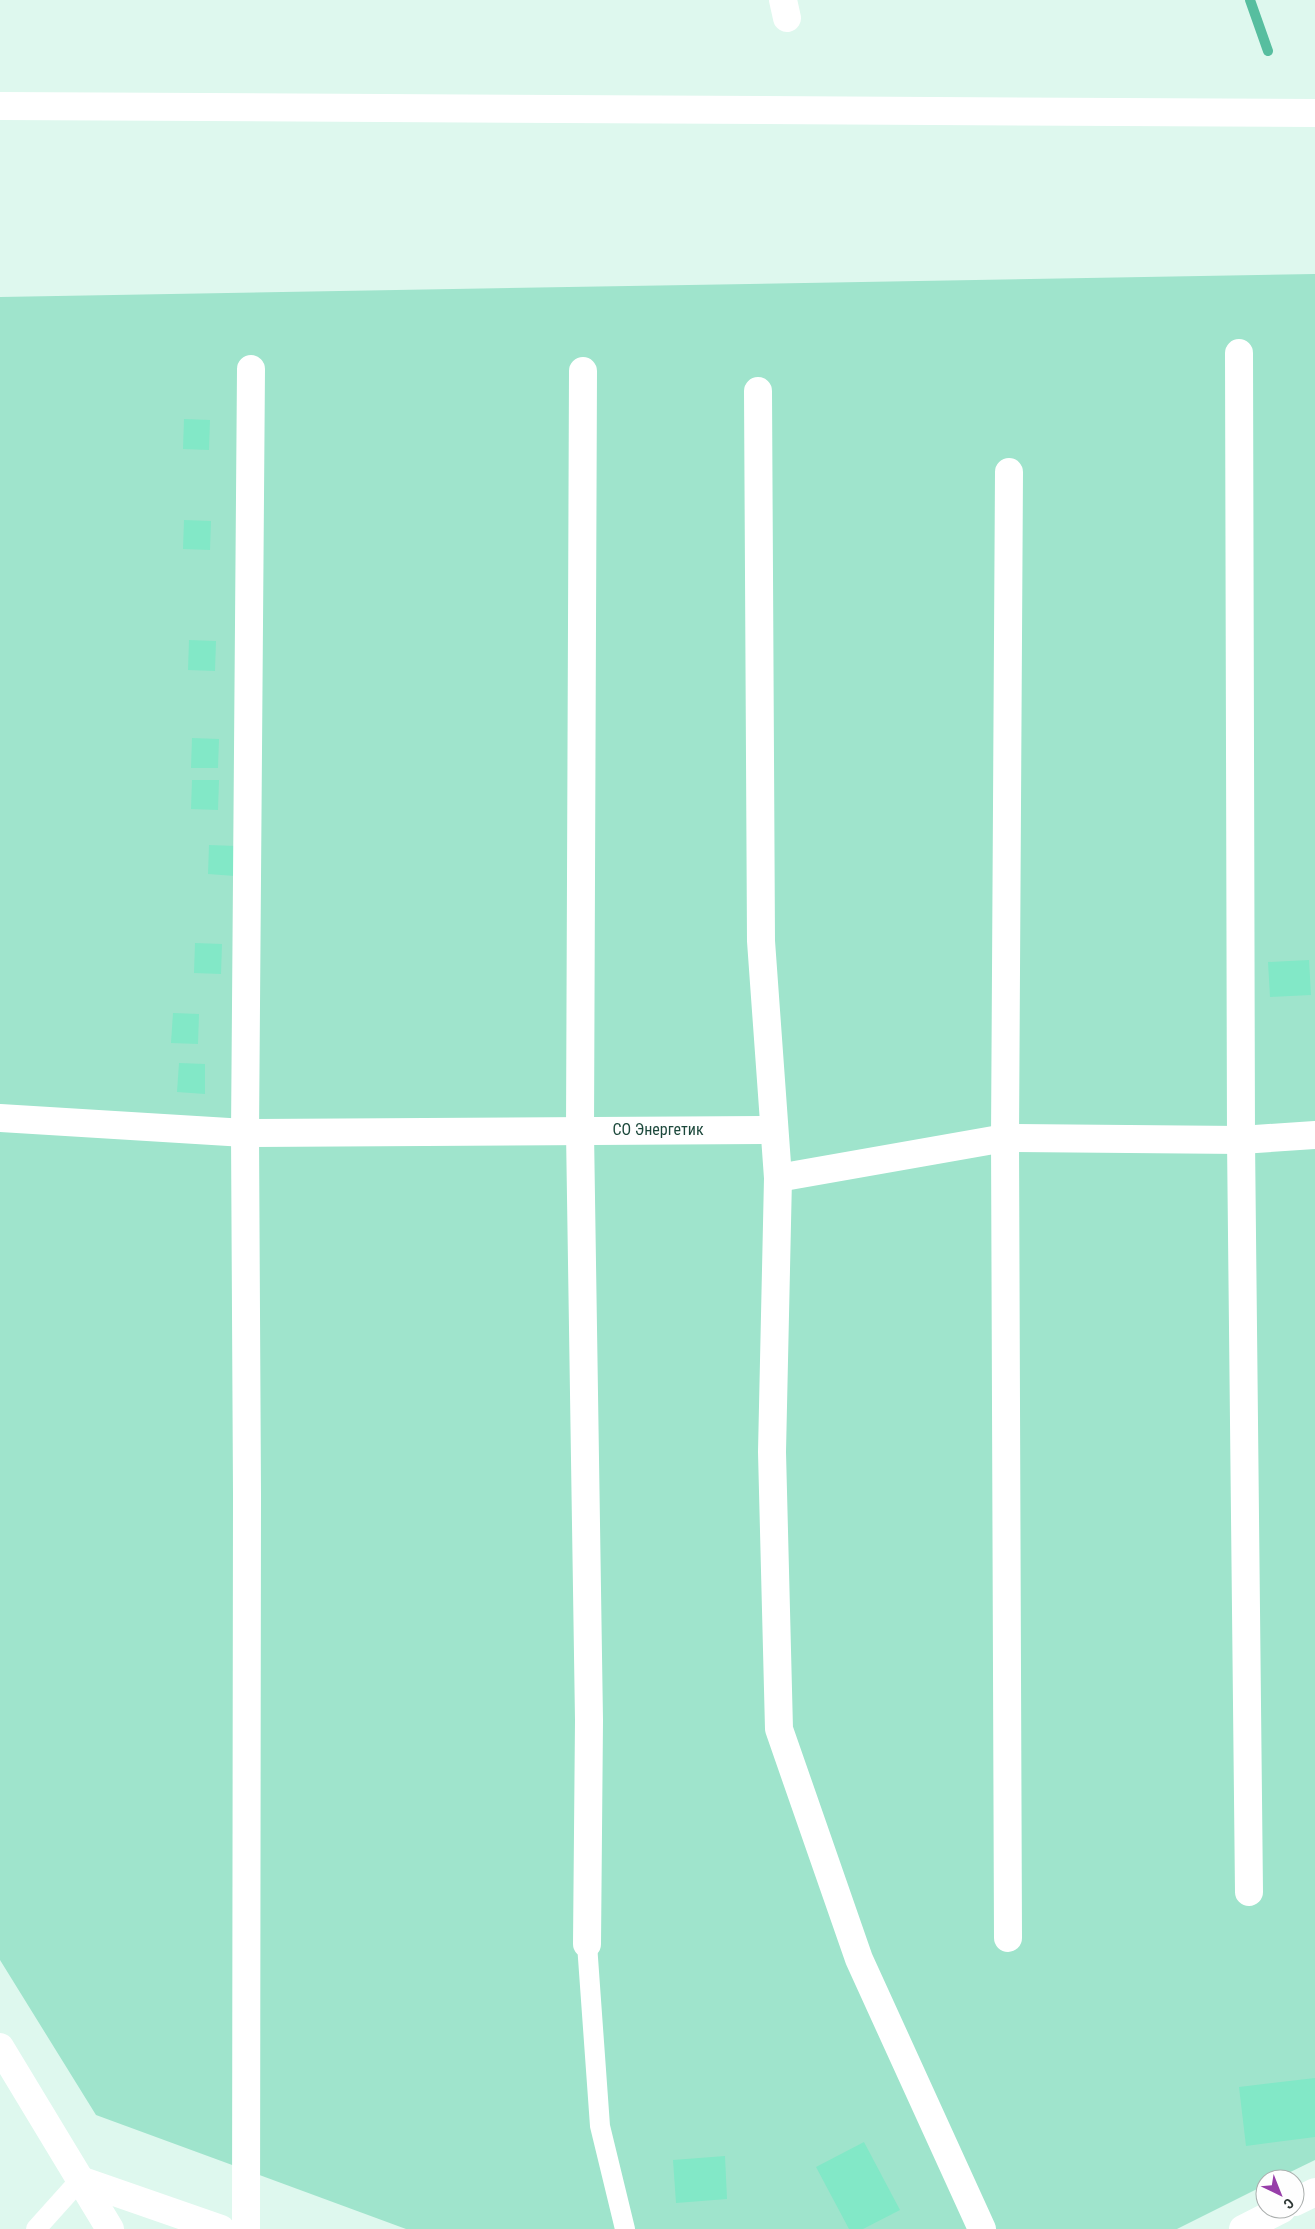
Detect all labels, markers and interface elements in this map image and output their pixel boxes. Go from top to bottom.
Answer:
park label: СО Энергетик [612,1120,704,1139]
north arrow [1255,2169,1305,2219]
text: С [1280,2195,1297,2212]

